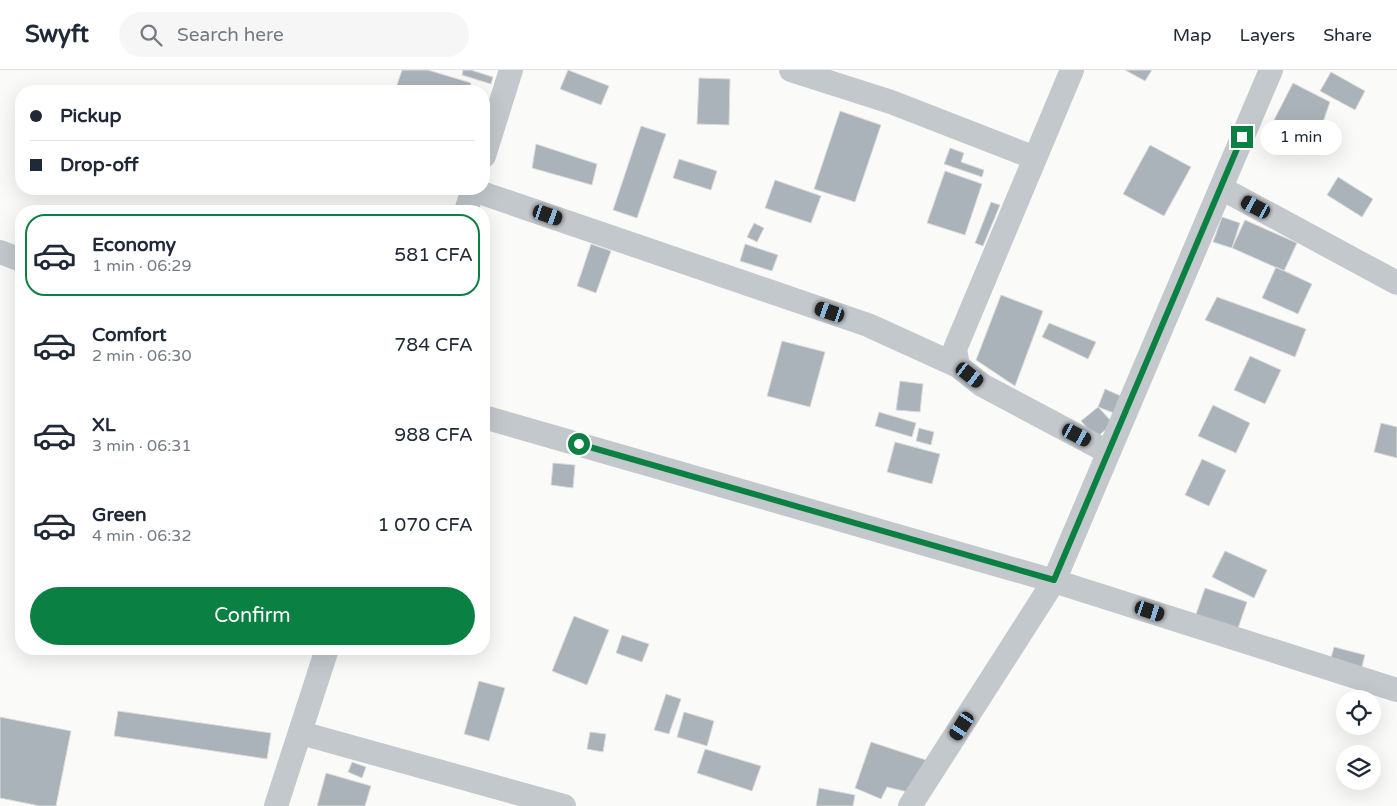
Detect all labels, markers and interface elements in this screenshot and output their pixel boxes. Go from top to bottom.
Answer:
search box [119,12,469,57]
text: Swyft [25,20,89,49]
icon: search [137,21,165,49]
text: Search here [177,24,284,46]
text: Map [1173,24,1212,46]
text: Layers [1240,24,1295,46]
text: Share [1323,24,1372,46]
text: Pickup [60,105,121,127]
callout: 1 min [1260,120,1342,154]
route end [1231,126,1253,148]
text: 1 min [1280,127,1322,147]
text: Drop-off [60,154,139,176]
car [1239,193,1272,221]
car [531,203,564,227]
icon: car [32,233,77,278]
text: Economy [92,234,176,256]
text: 581 CFA [394,244,473,266]
text: 1 min · 06:29 [92,256,191,276]
car [813,300,846,324]
icon: car [32,323,77,368]
text: Comfort [92,324,166,346]
text: 784 CFA [394,334,473,356]
text: 2 min · 06:30 [92,346,191,366]
car [953,360,986,390]
icon: car [32,413,77,458]
text: XL [92,414,116,436]
car [1060,421,1093,449]
text: 988 CFA [394,424,473,446]
route start [568,433,590,455]
text: 3 min · 06:31 [92,436,191,456]
icon: car [32,503,77,548]
text: Green [92,504,146,526]
text: 1 070 CFA [377,514,473,536]
text: 4 min · 06:32 [92,526,191,546]
button: Confirm [30,587,475,645]
car [1133,599,1166,623]
map controls [1336,690,1381,790]
button: locate [1336,690,1381,735]
car [947,709,976,743]
button: layers [1336,745,1381,790]

